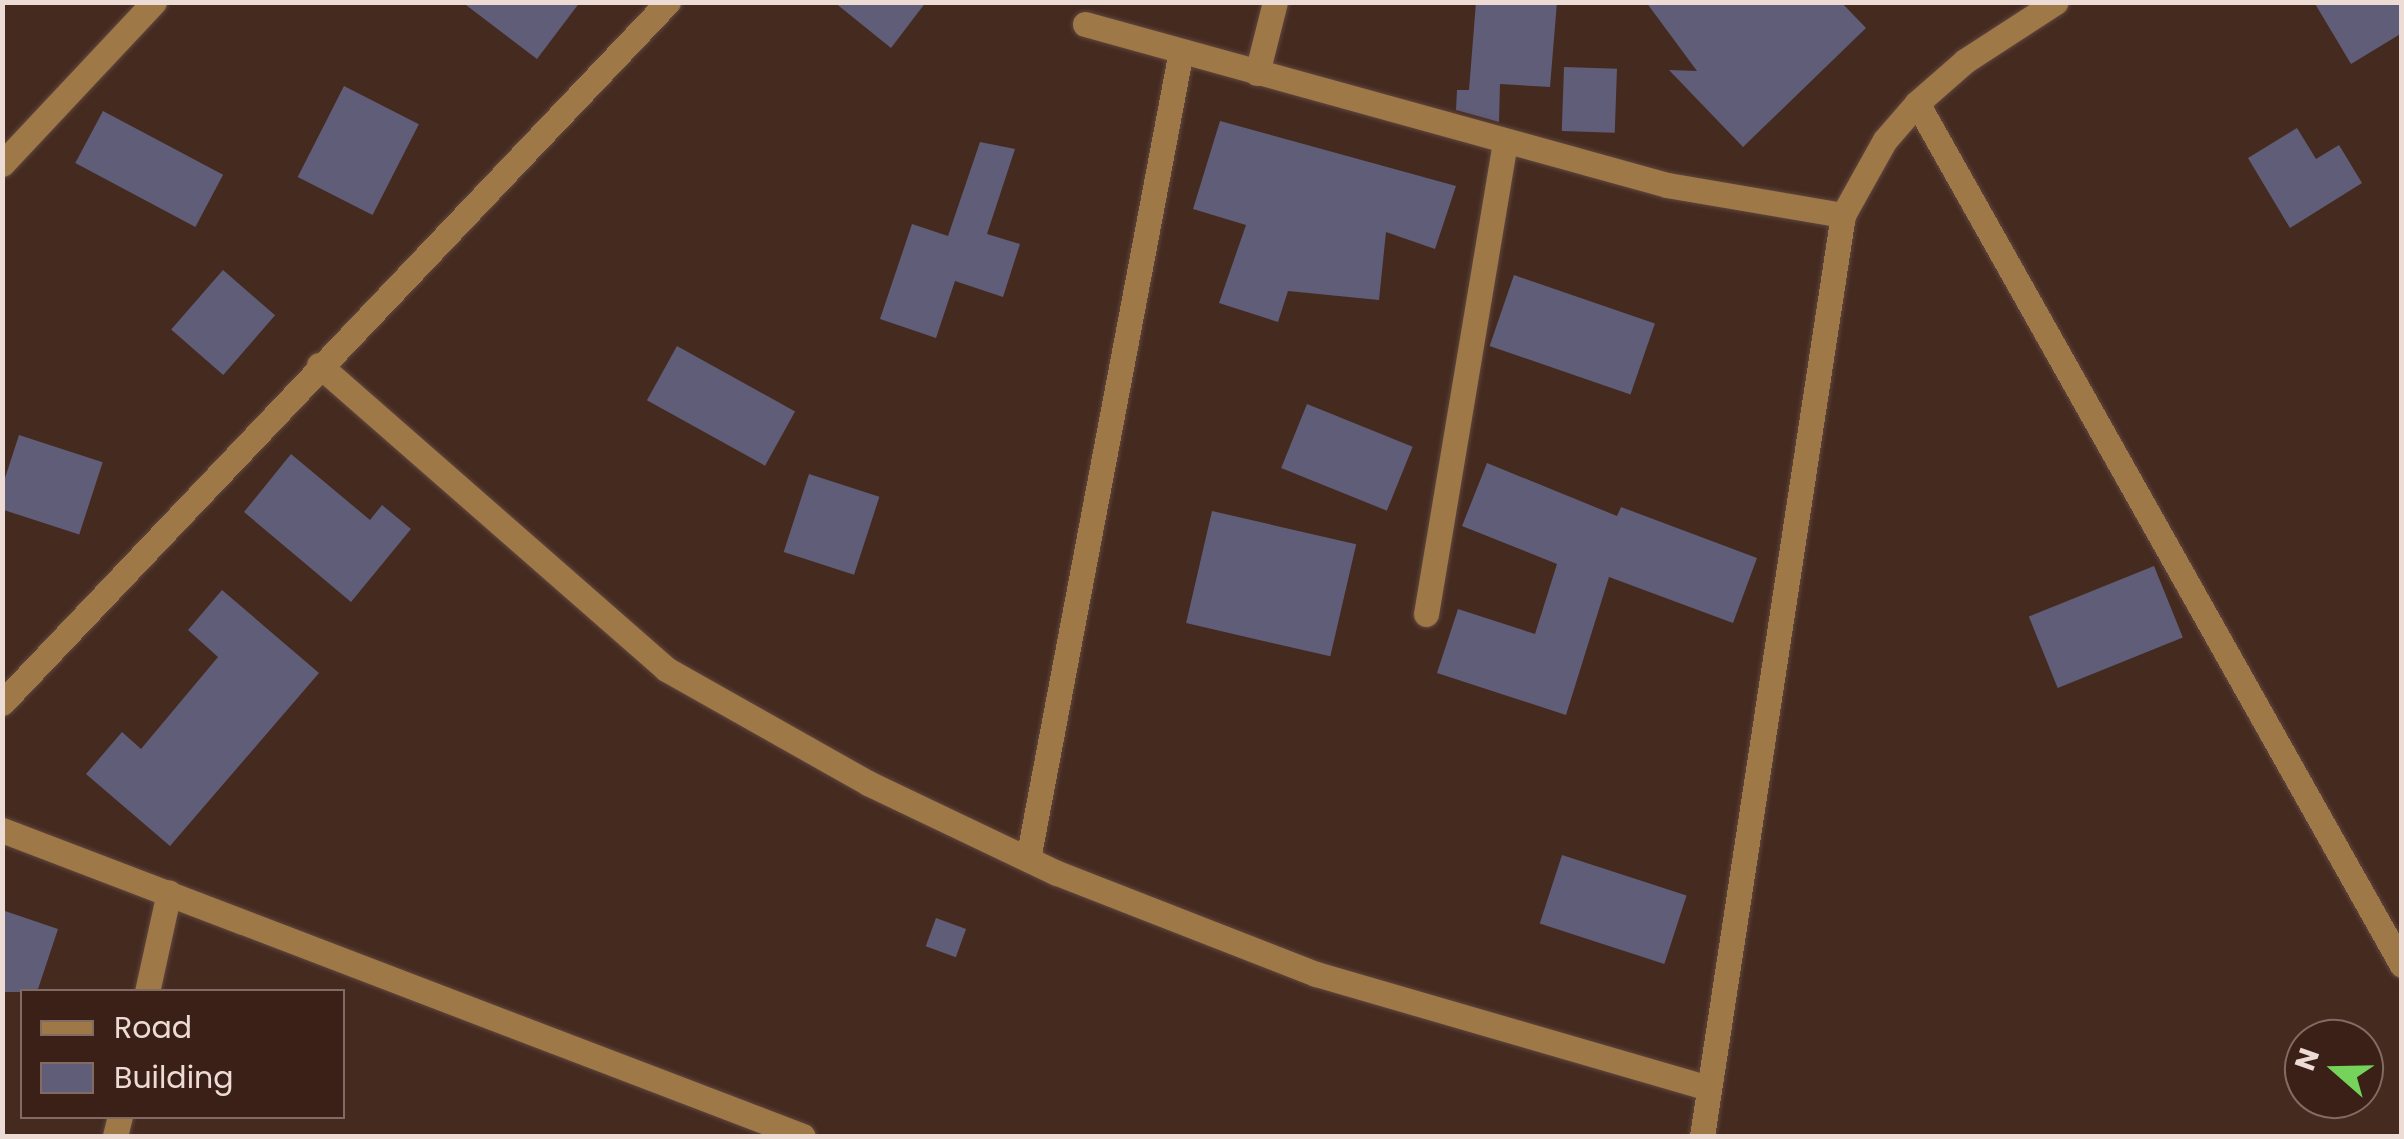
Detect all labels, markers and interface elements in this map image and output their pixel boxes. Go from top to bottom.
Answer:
legend [20,989,345,1119]
text: Road [114,1006,192,1049]
north arrow [2284,1019,2384,1119]
text: N [2285,1043,2329,1076]
text: Building [114,1056,234,1099]

